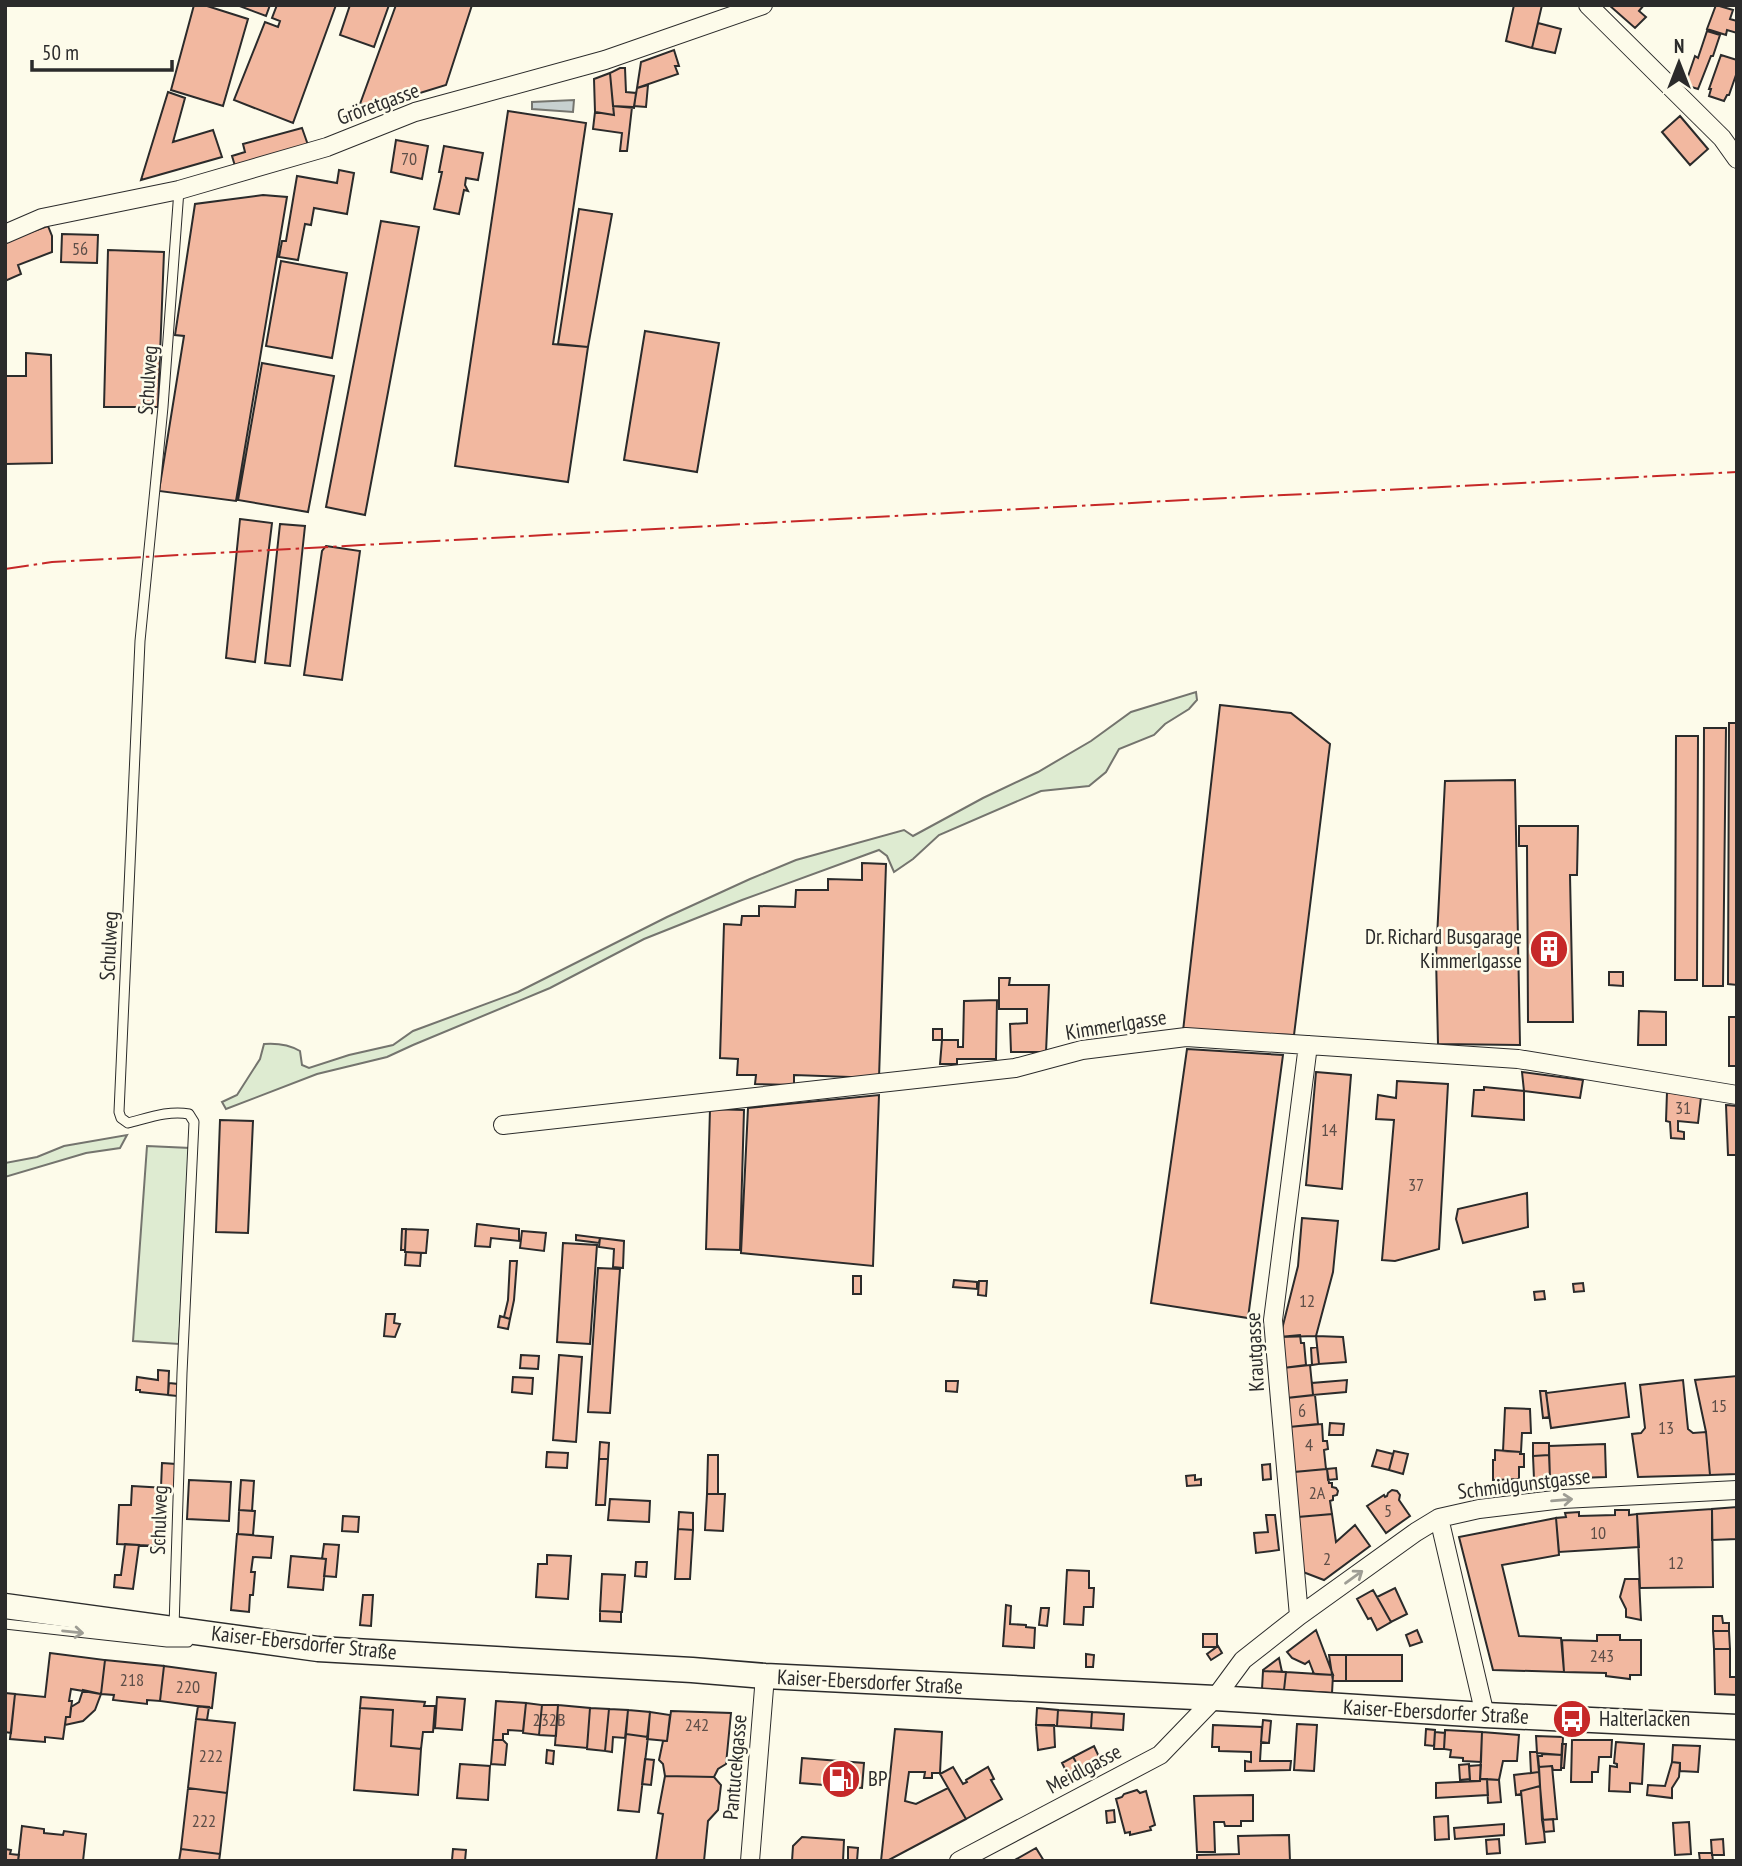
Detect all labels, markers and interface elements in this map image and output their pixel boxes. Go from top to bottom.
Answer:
scale bar [32,28,172,72]
north arrow [1644,28,1714,98]
text: N [1674,34,1684,58]
text: 50 m [42,39,79,66]
street label: Gröretgasse [333,76,423,131]
house number: 70 [401,147,417,170]
house number: 56 [72,237,88,260]
street label: Schulweg [132,344,163,416]
street label: Schulweg [93,911,124,981]
place label: Dr. Richard Busgarage Kimmerlgasse [1365,923,1522,974]
building icon: Dr. Richard Busgarage Kimmerlgasse [1528,928,1570,970]
street label: Kimmerlgasse [1063,1003,1168,1046]
house number: 31 [1675,1096,1691,1119]
house number: 14 [1321,1118,1337,1141]
house number: 37 [1408,1173,1424,1196]
house number: 12 [1299,1289,1315,1312]
street label: Krautgasse [1239,1312,1270,1392]
house number: 15 [1711,1394,1727,1417]
house number: 6 [1298,1399,1306,1422]
house number: 13 [1658,1416,1674,1439]
house number: 4 [1305,1433,1313,1456]
street label: Schmidgunstgasse [1456,1462,1592,1505]
house number: 2A [1309,1481,1326,1504]
street label: Schulweg [144,1485,173,1555]
one-way arrow [1550,1493,1573,1506]
house number: 5 [1384,1499,1392,1522]
house number: 10 [1590,1521,1606,1544]
house number: 2 [1323,1547,1331,1570]
house number: 12 [1668,1551,1684,1574]
one-way arrow [1344,1569,1363,1584]
street label: Kaiser-Ebersdorfer Straße [210,1619,398,1666]
one-way arrow [61,1625,84,1638]
house number: 243 [1590,1644,1614,1667]
street label: Kaiser-Ebersdorfer Straße [776,1663,964,1700]
house number: 218 [120,1668,144,1691]
house number: 220 [176,1675,200,1698]
street label: Kaiser-Ebersdorfer Straße [1342,1693,1530,1730]
bus stop icon: Halterlacken [1551,1698,1593,1740]
place label: Halterlacken [1599,1705,1690,1732]
house number: 232B [533,1708,565,1731]
house number: 242 [685,1713,709,1736]
street label: Pantucekgasse [716,1713,753,1821]
street label: Meidlgasse [1042,1738,1126,1799]
house number: 222 [199,1744,223,1767]
fuel station icon: BP [820,1758,862,1800]
place label: BP [868,1765,887,1792]
house number: 222 [192,1809,216,1832]

